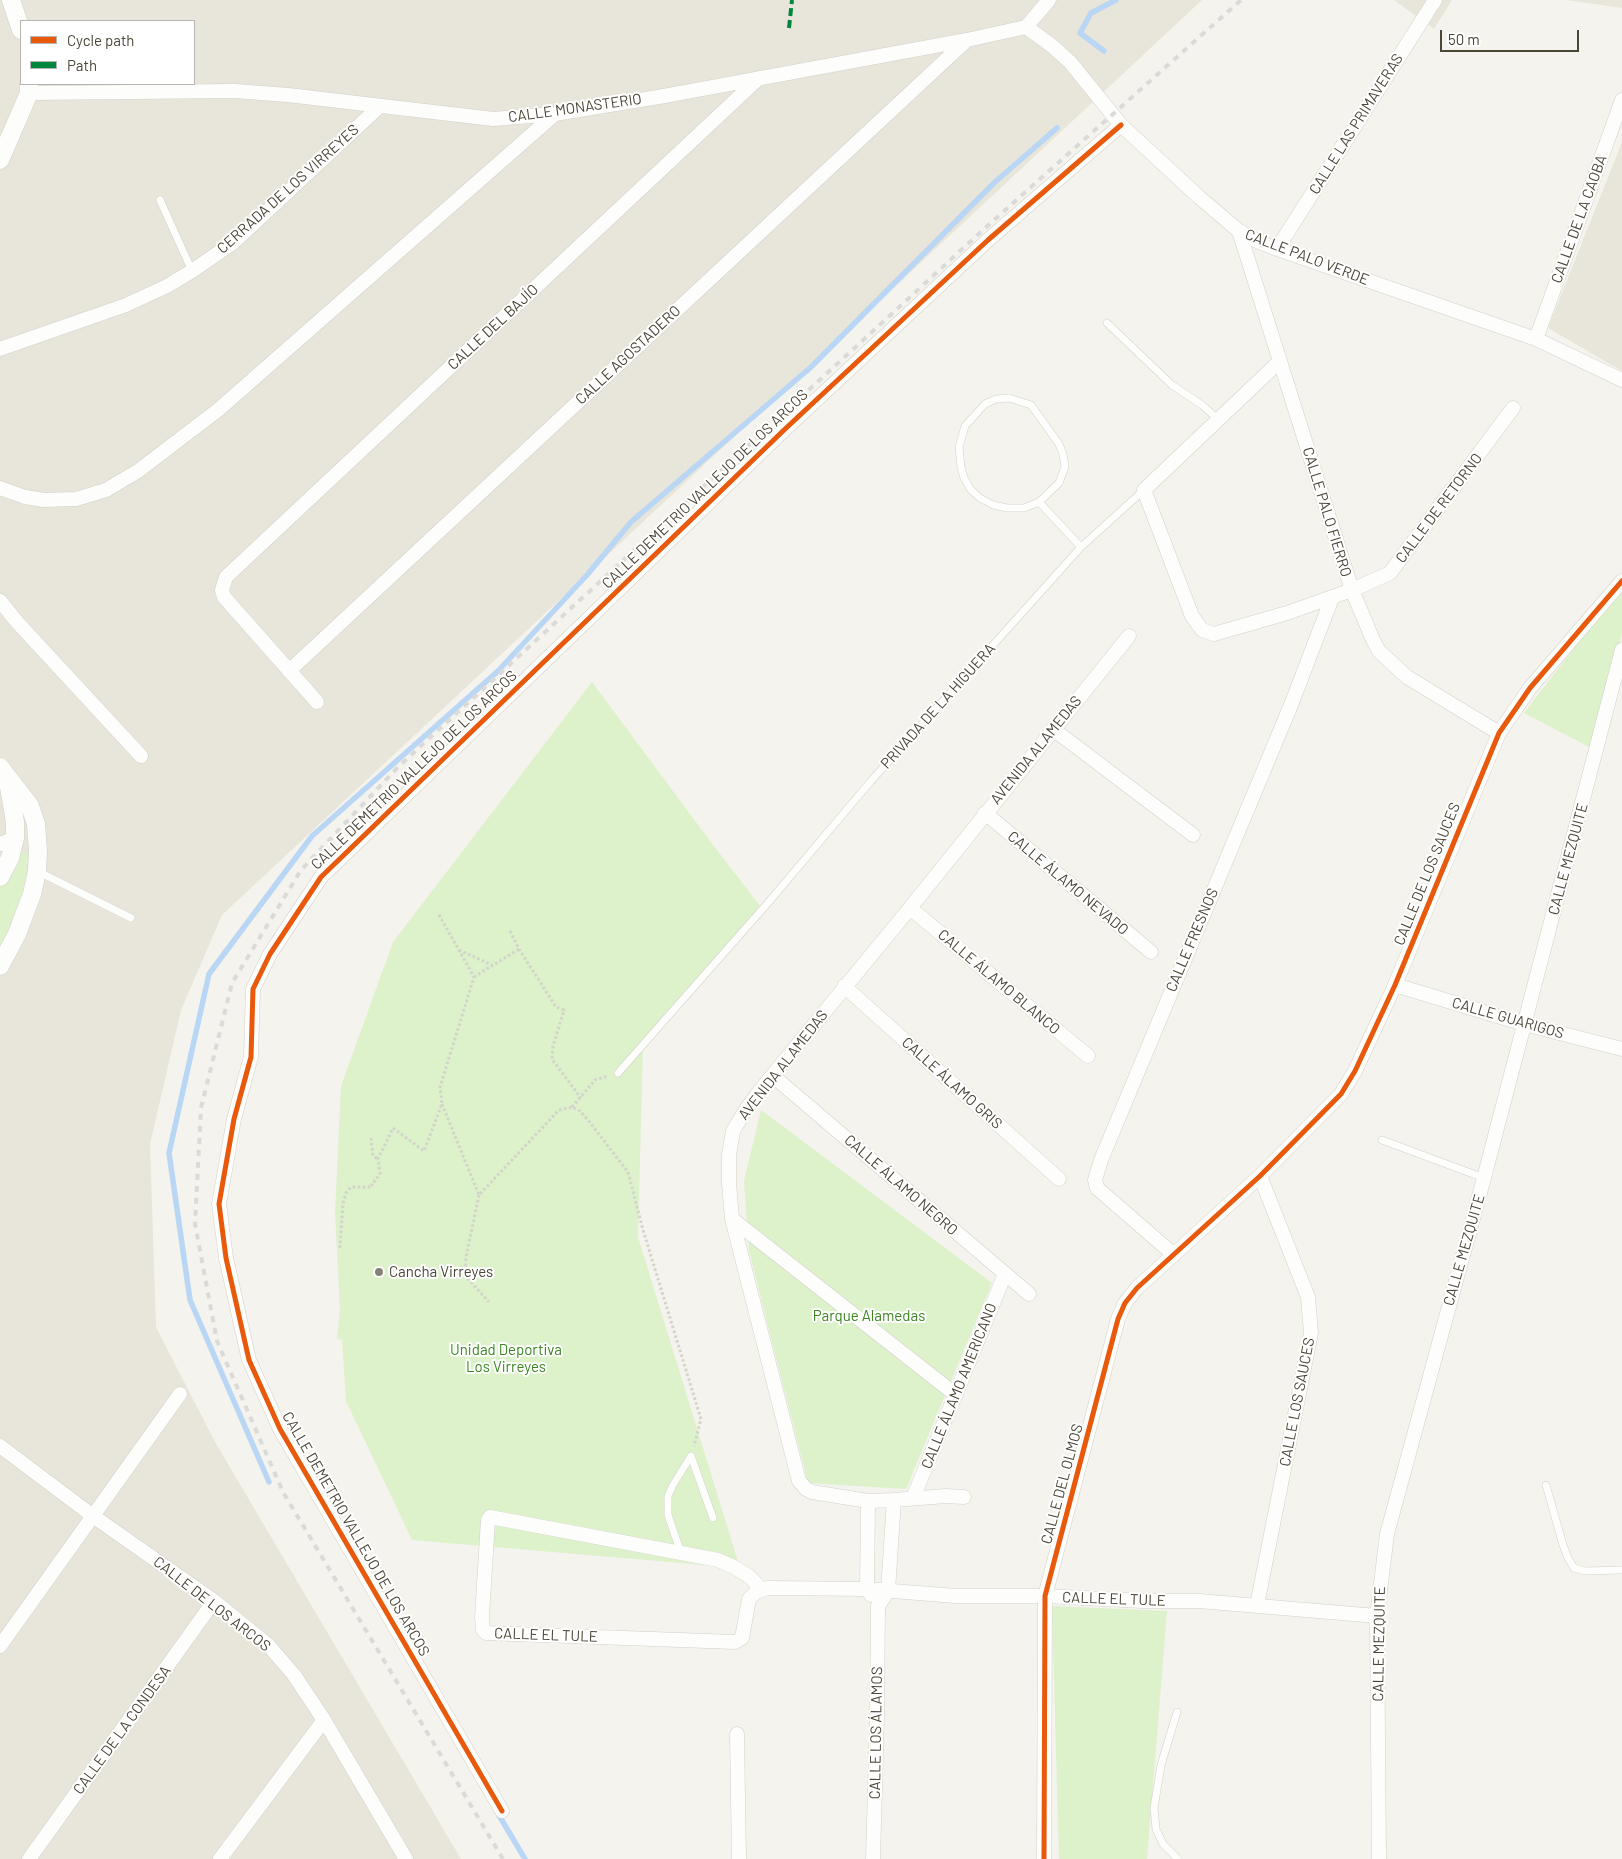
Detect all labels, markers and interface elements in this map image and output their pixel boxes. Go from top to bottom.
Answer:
legend [20,20,195,85]
scale bar [1442,20,1581,52]
text: 50 m [1448,30,1480,48]
text: Cycle path [67,31,134,49]
street label: CALLE LAS PRIMAVERAS [1305,50,1407,198]
text: Path [67,56,97,74]
street label: CALLE MONASTERIO [507,90,643,126]
street label: CERRADA DE LOS VIRREYES [213,121,363,257]
street label: CALLE DE LA CAOBA [1547,152,1611,286]
street label: CALLE PALO VERDE [1243,225,1371,289]
street label: CALLE DEL BAJÍO [444,280,542,374]
street label: CALLE AGOSTADERO [572,302,684,408]
street label: CALLE DEMETRIO VALLEJO DE LOS ARCOS [598,386,812,592]
street label: CALLE PALO FIERRO [1299,445,1355,579]
street label: CALLE DE RETORNO [1392,450,1486,566]
street label: PRIVADA DE LA HIGUERA [877,640,999,772]
street label: CALLE DEMETRIO VALLEJO DE LOS ARCOS [307,667,521,873]
street label: AVENIDA ALAMEDAS [987,692,1085,808]
street label: CALLE DE LOS SAUCES [1390,800,1464,948]
street label: CALLE MEZQUITE [1544,801,1592,917]
street label: CALLE ÁLAMO NEVADO [1004,827,1132,939]
street label: CALLE FRESNOS [1162,885,1222,995]
street label: CALLE ÁLAMO BLANCO [934,926,1064,1038]
street label: CALLE GUARIGOS [1450,993,1566,1043]
street label: AVENIDA ALAMEDAS [734,1006,832,1124]
street label: CALLE ÁLAMO GRIS [898,1033,1006,1133]
street label: CALLE ÁLAMO NEGRO [841,1131,961,1239]
street label: CALLE MEZQUITE [1439,1192,1489,1308]
place label: Cancha Virreyes [389,1263,493,1281]
marker: Cancha Virreyes [373,1266,385,1278]
street label: CALLE ÁLAMO AMERICANO [917,1300,1001,1472]
park label: Parque Alamedas [813,1307,925,1325]
street label: CALLE LOS SAUCES [1276,1336,1318,1468]
park label: Unidad Deportiva Los Virreyes [450,1341,562,1376]
street label: CALLE DEMETRIO VALLEJO DE LOS ARCOS [278,1409,434,1659]
street label: CALLE DEL OLMOS [1037,1422,1087,1546]
street label: CALLE DE LOS ARCOS [150,1553,274,1655]
street label: CALLE MEZQUITE [1369,1586,1389,1702]
street label: CALLE EL TULE [1062,1588,1166,1610]
street label: CALLE EL TULE [494,1624,598,1646]
street label: CALLE DE LA CONDESA [69,1662,175,1798]
street label: CALLE LOS ÁLAMOS [866,1666,886,1800]

